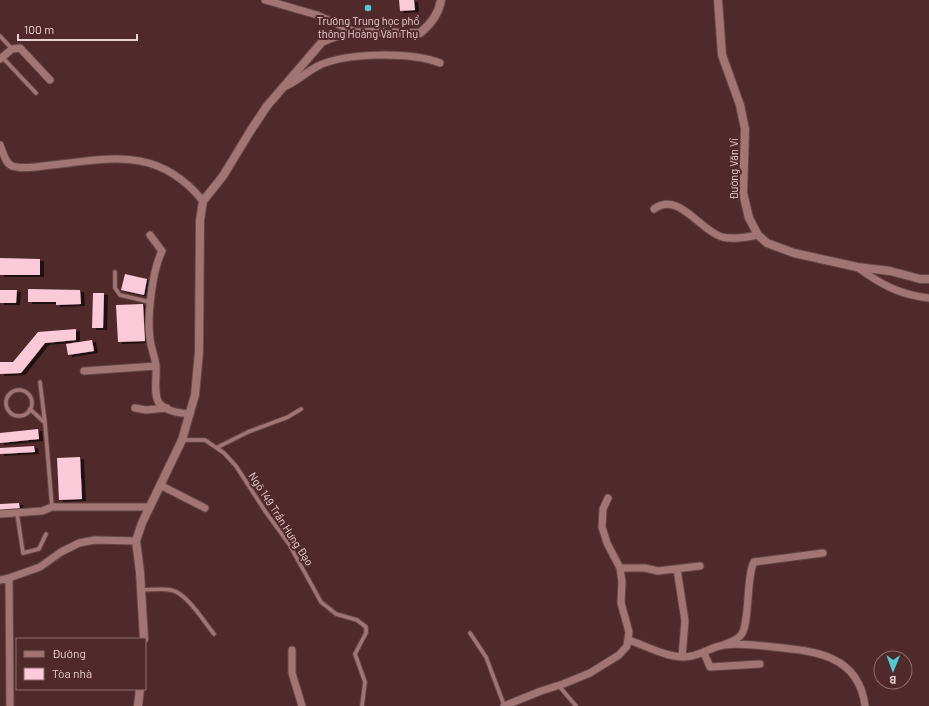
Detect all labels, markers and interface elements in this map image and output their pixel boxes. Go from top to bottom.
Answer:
marker: Trường Trung học phổ thông Hoàng Văn Thụ [363,3,373,13]
place label: Trường Trung học phổ thông Hoàng Văn Thụ [317,14,419,40]
scale bar [18,16,137,42]
text: 100 m [24,22,54,36]
street label: Đường Văn Vỉ [727,137,740,200]
street label: Ngõ 149 Trần Hưng Đạo [246,470,316,568]
legend [16,638,146,690]
text: Đường [52,646,86,660]
north arrow [873,650,913,690]
text: Tòa nhà [52,666,92,680]
text: B [889,674,896,687]

